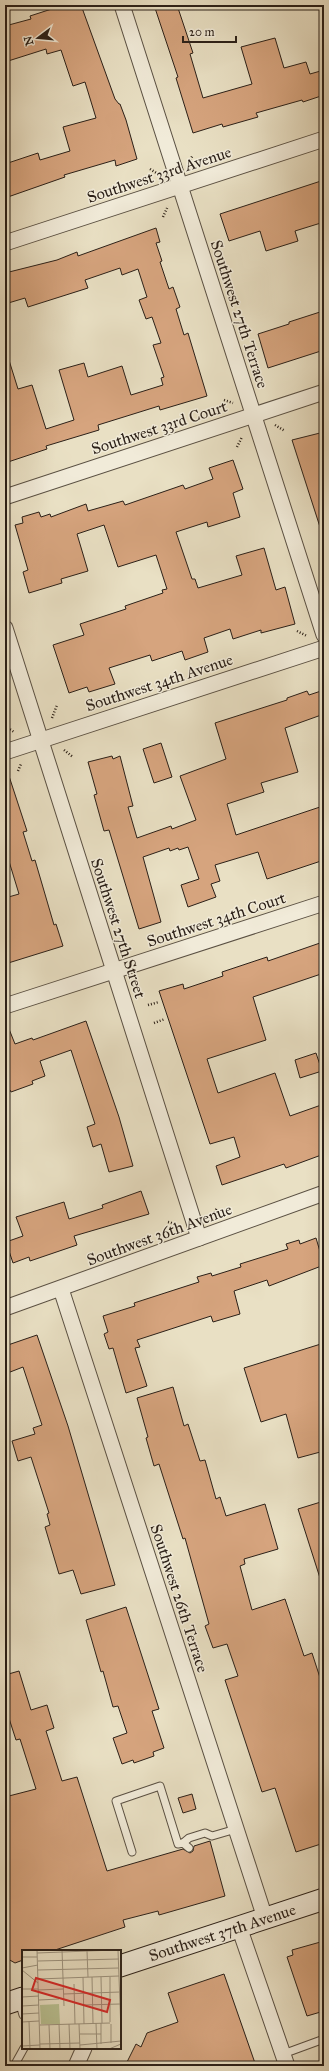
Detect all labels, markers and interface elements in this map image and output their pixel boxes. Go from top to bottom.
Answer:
north arrow [18,18,58,58]
scale bar [183,18,236,44]
text: 20 m [189,25,215,39]
text: N [21,34,36,47]
street label: Southwest 33rd Avenue [85,142,234,207]
street label: Southwest 27th Terrace [207,238,273,391]
street label: Southwest 33rd Court [89,396,230,458]
street label: Southwest 34th Avenue [83,650,235,715]
street label: Southwest 27th Street [87,856,150,1001]
street label: Southwest 34th Court [144,888,288,951]
street label: Southwest 36th Avenue [84,1199,235,1270]
street label: Southwest 26th Terrace [147,1522,213,1675]
street label: Southwest 37th Avenue [146,1900,298,1965]
inset map [22,1950,121,2049]

